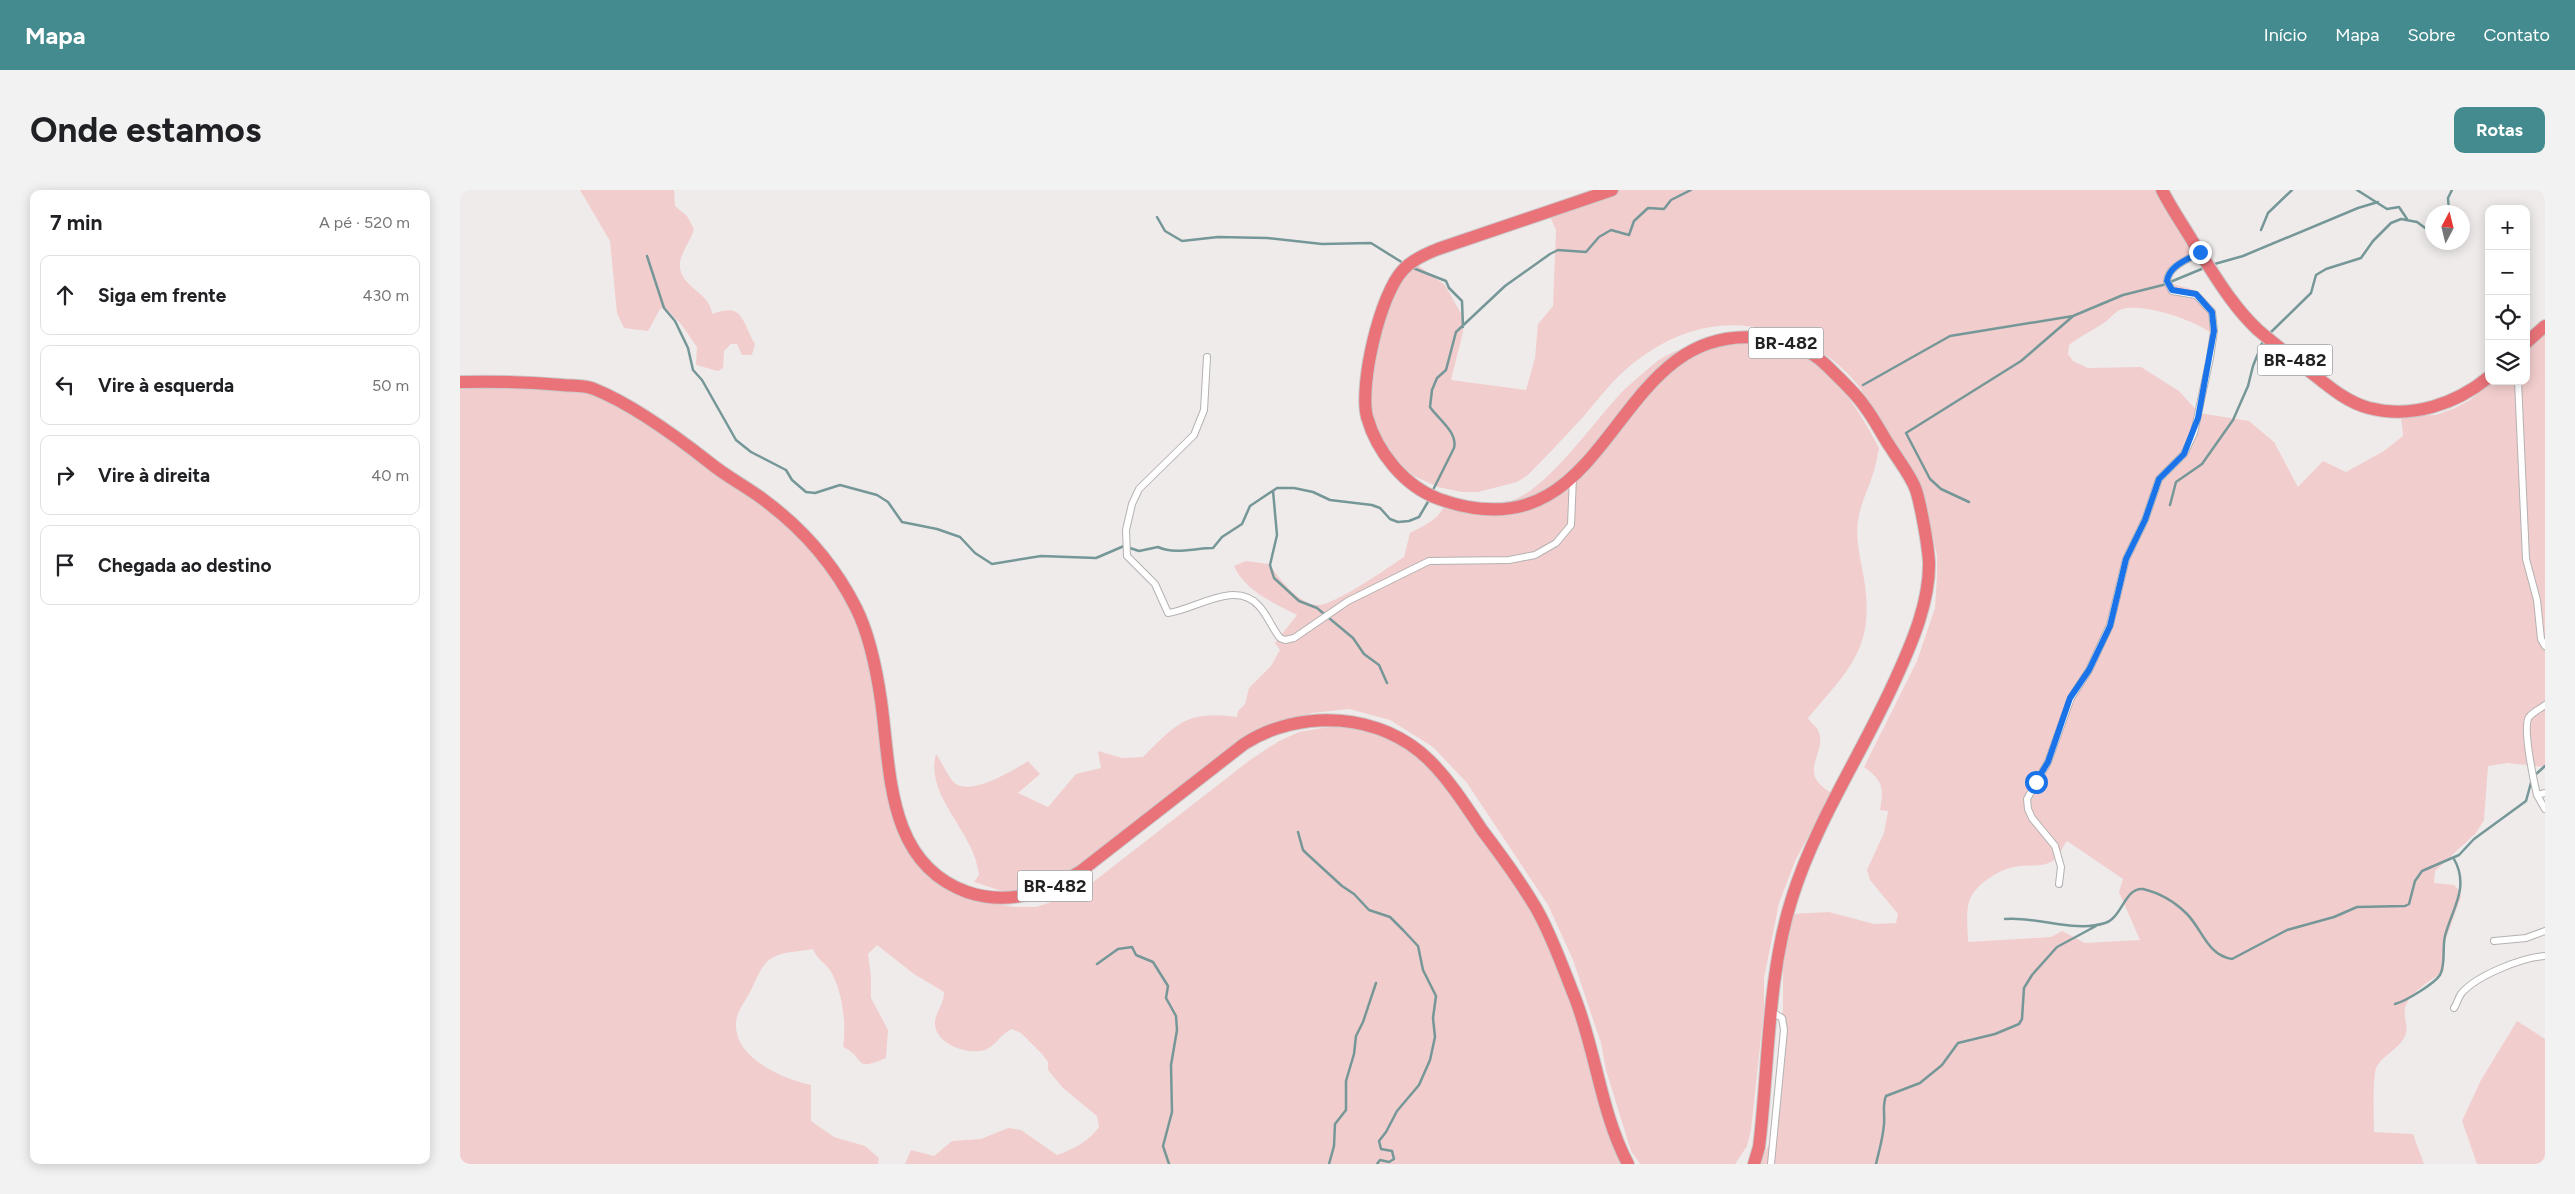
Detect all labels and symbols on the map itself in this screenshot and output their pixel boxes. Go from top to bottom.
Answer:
north arrow [2425,205,2470,250]
route end [2189,241,2212,264]
road number: BR-482 [1748,328,1824,358]
road number: BR-482 [2258,344,2332,376]
route start [2025,771,2048,794]
road number: BR-482 [1018,870,1092,901]

